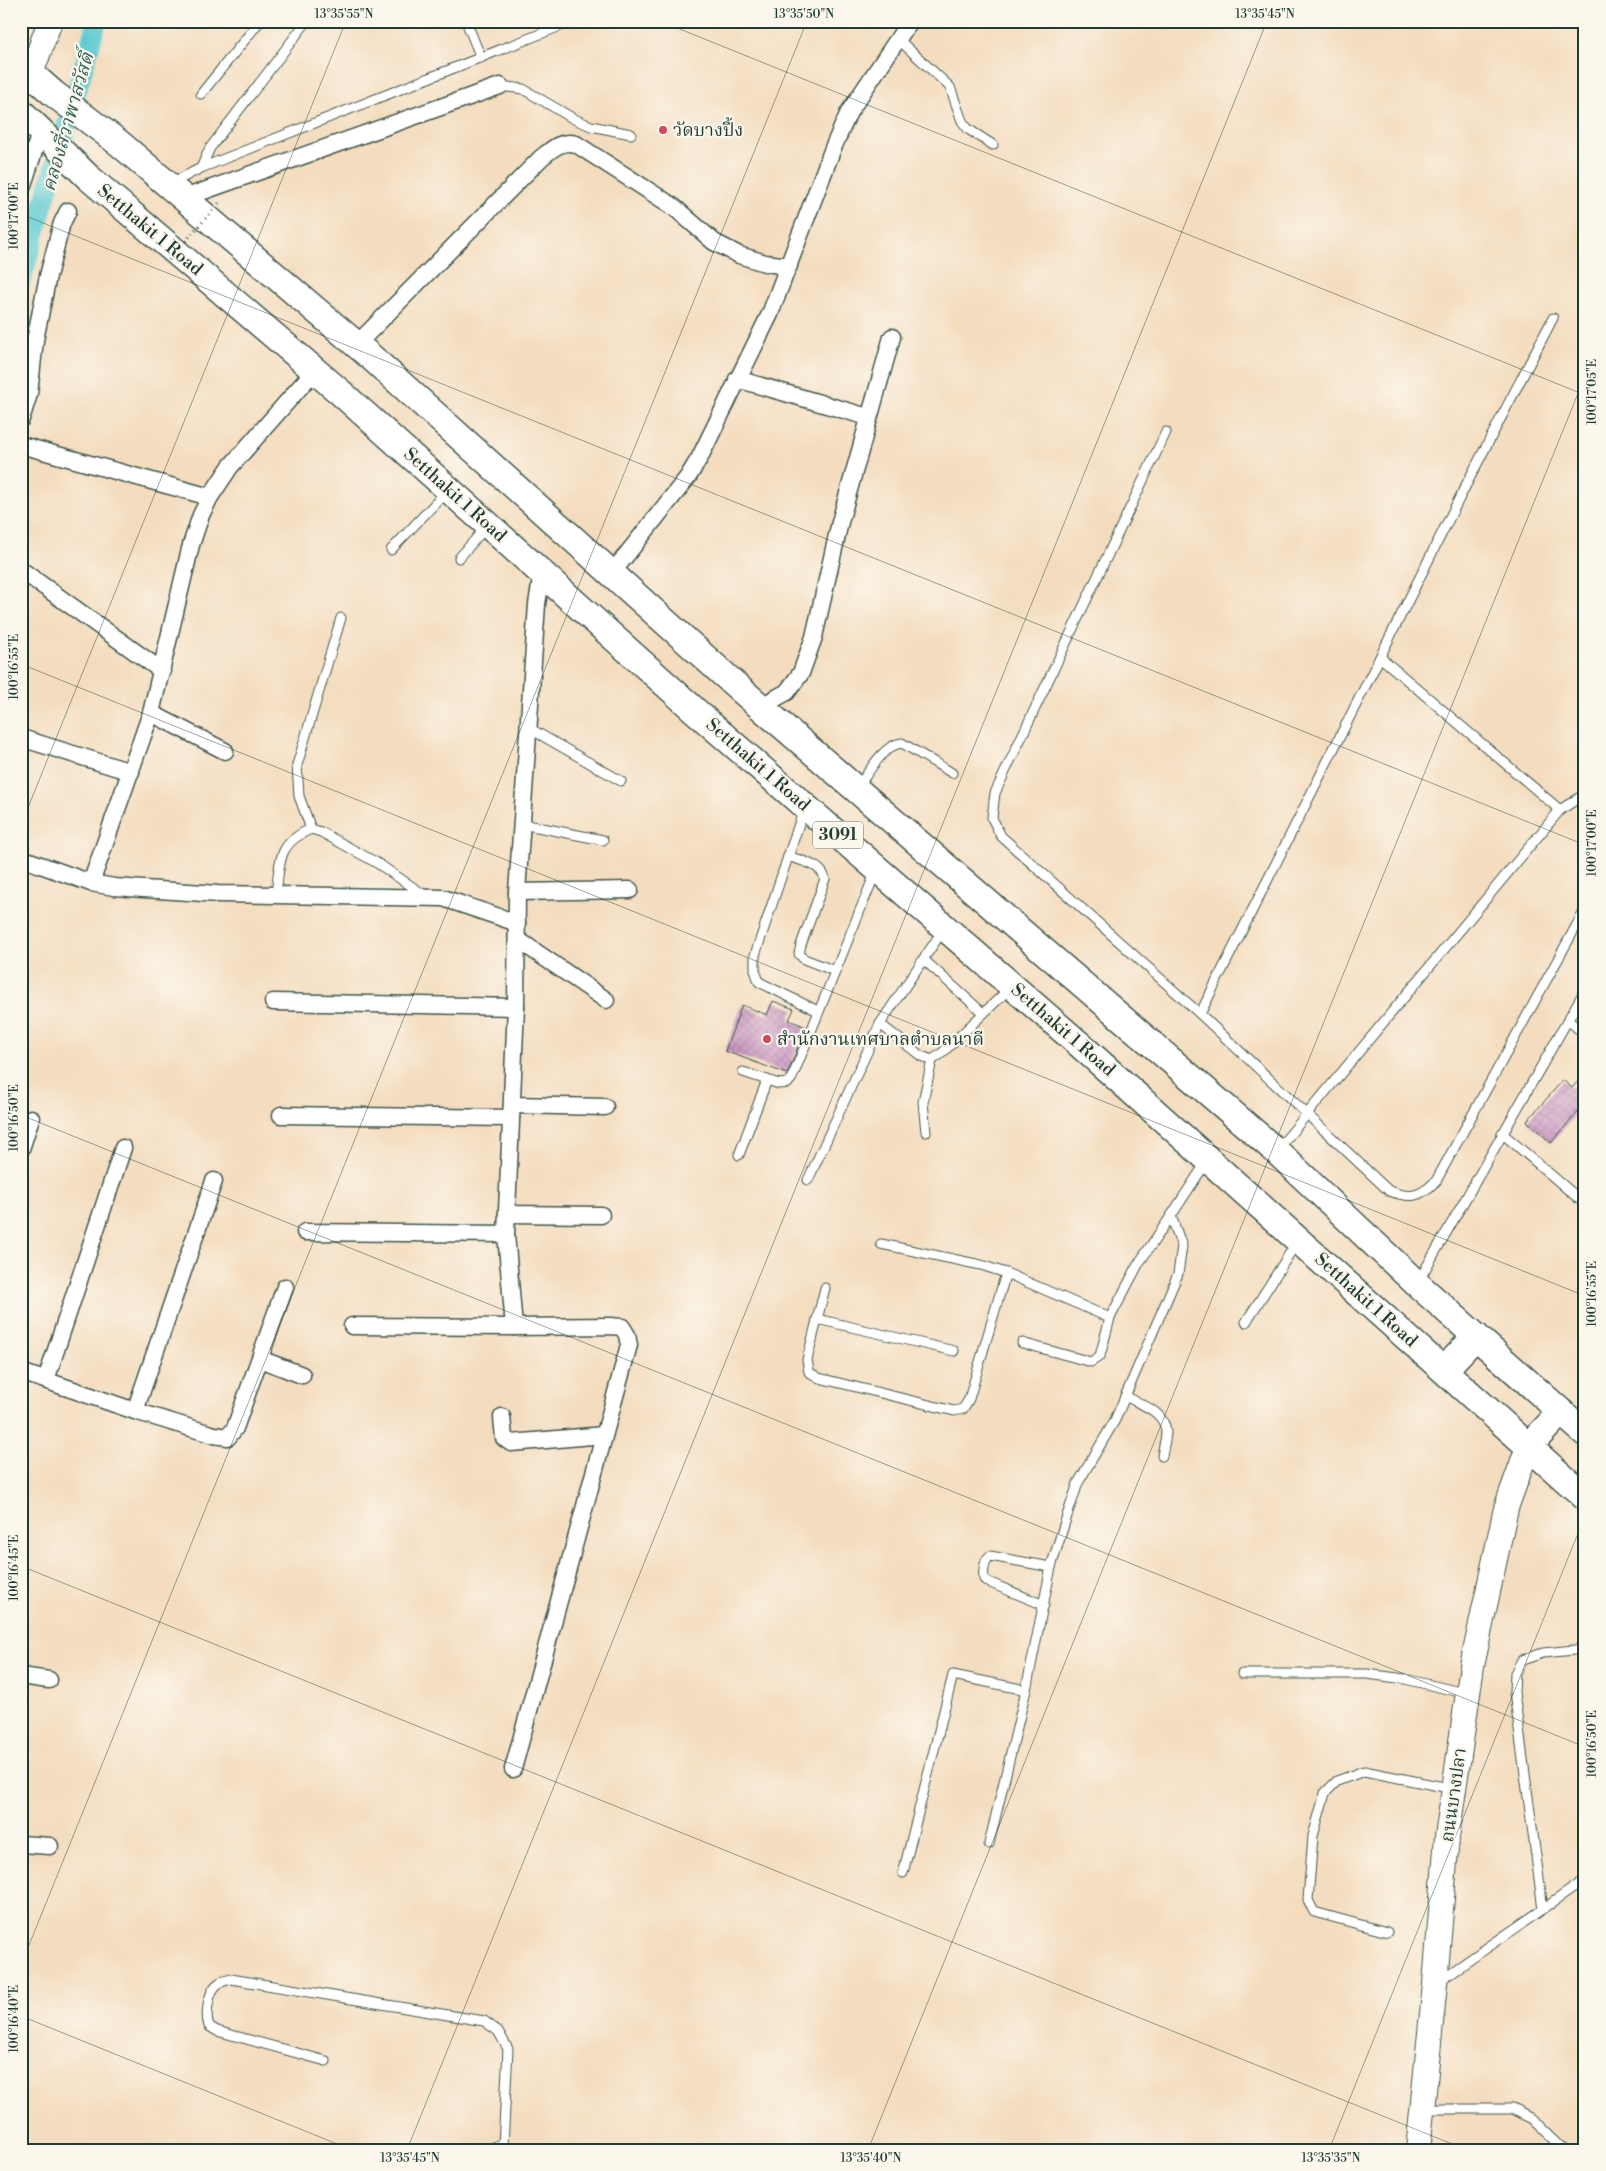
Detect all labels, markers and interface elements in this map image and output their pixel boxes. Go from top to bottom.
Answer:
text: 13°35'55"N [315,7,374,22]
text: 13°35'50"N [774,7,834,22]
text: 13°35'45"N [1235,7,1295,22]
water label: คลองสี่วาพาสวัสดิ์ [34,43,101,194]
place label: วัดบางปิ้ง [673,116,743,142]
marker: วัดบางปิ้ง [657,124,669,136]
street label: Setthakit 1 Road [93,179,208,281]
text: 100°17'00"E [7,182,22,250]
text: 100°17'05"E [1585,359,1600,425]
street label: Setthakit 1 Road [399,443,512,548]
text: 100°16'55"E [7,634,22,700]
street label: Setthakit 1 Road [701,713,815,817]
text: 100°17'00"E [1585,809,1600,877]
road number: 3091 [813,822,863,848]
street label: Setthakit 1 Road [1006,978,1120,1082]
place label: สำนักงานเทศบาลตำบลนาดี [777,1028,984,1051]
marker: สำนักงานเทศบาลตำบลนาดี [761,1033,773,1045]
text: 100°16'50"E [7,1084,22,1152]
street label: Setthakit 1 Road [1310,1248,1423,1353]
text: 100°16'55"E [1585,1261,1600,1327]
text: 100°16'45"E [7,1535,22,1601]
text: 100°16'50"E [1585,1710,1600,1778]
street label: ถนนบางปลา [1436,1746,1472,1844]
text: 100°16'40"E [7,1985,22,2053]
text: 13°35'45"N [380,2151,440,2166]
text: 13°35'40"N [841,2151,901,2166]
text: 13°35'35"N [1302,2151,1361,2166]

